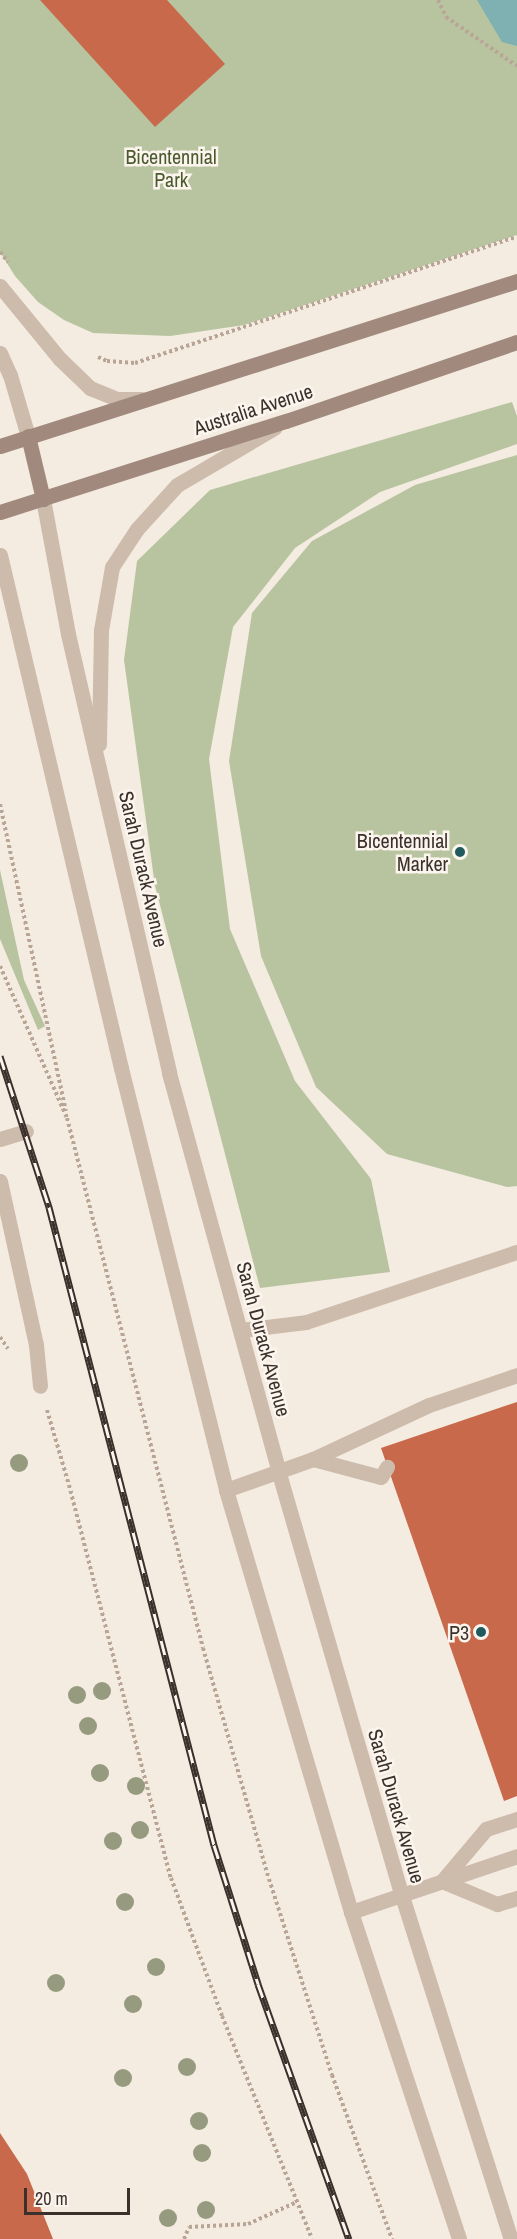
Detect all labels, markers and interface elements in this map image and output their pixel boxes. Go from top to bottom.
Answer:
park label: Bicentennial Park [125,144,217,191]
street label: Australia Avenue [190,378,316,440]
street label: Sarah Durack Avenue [114,788,174,950]
place label: Bicentennial Marker [357,828,448,875]
marker: Bicentennial Marker [453,845,467,859]
street label: Sarah Durack Avenue [232,1259,296,1419]
place label: P3 [449,1620,469,1644]
marker: P3 [474,1625,488,1639]
street label: Sarah Durack Avenue [363,1726,431,1886]
scale bar [27,2176,134,2214]
text: 20 m [35,2186,68,2211]

